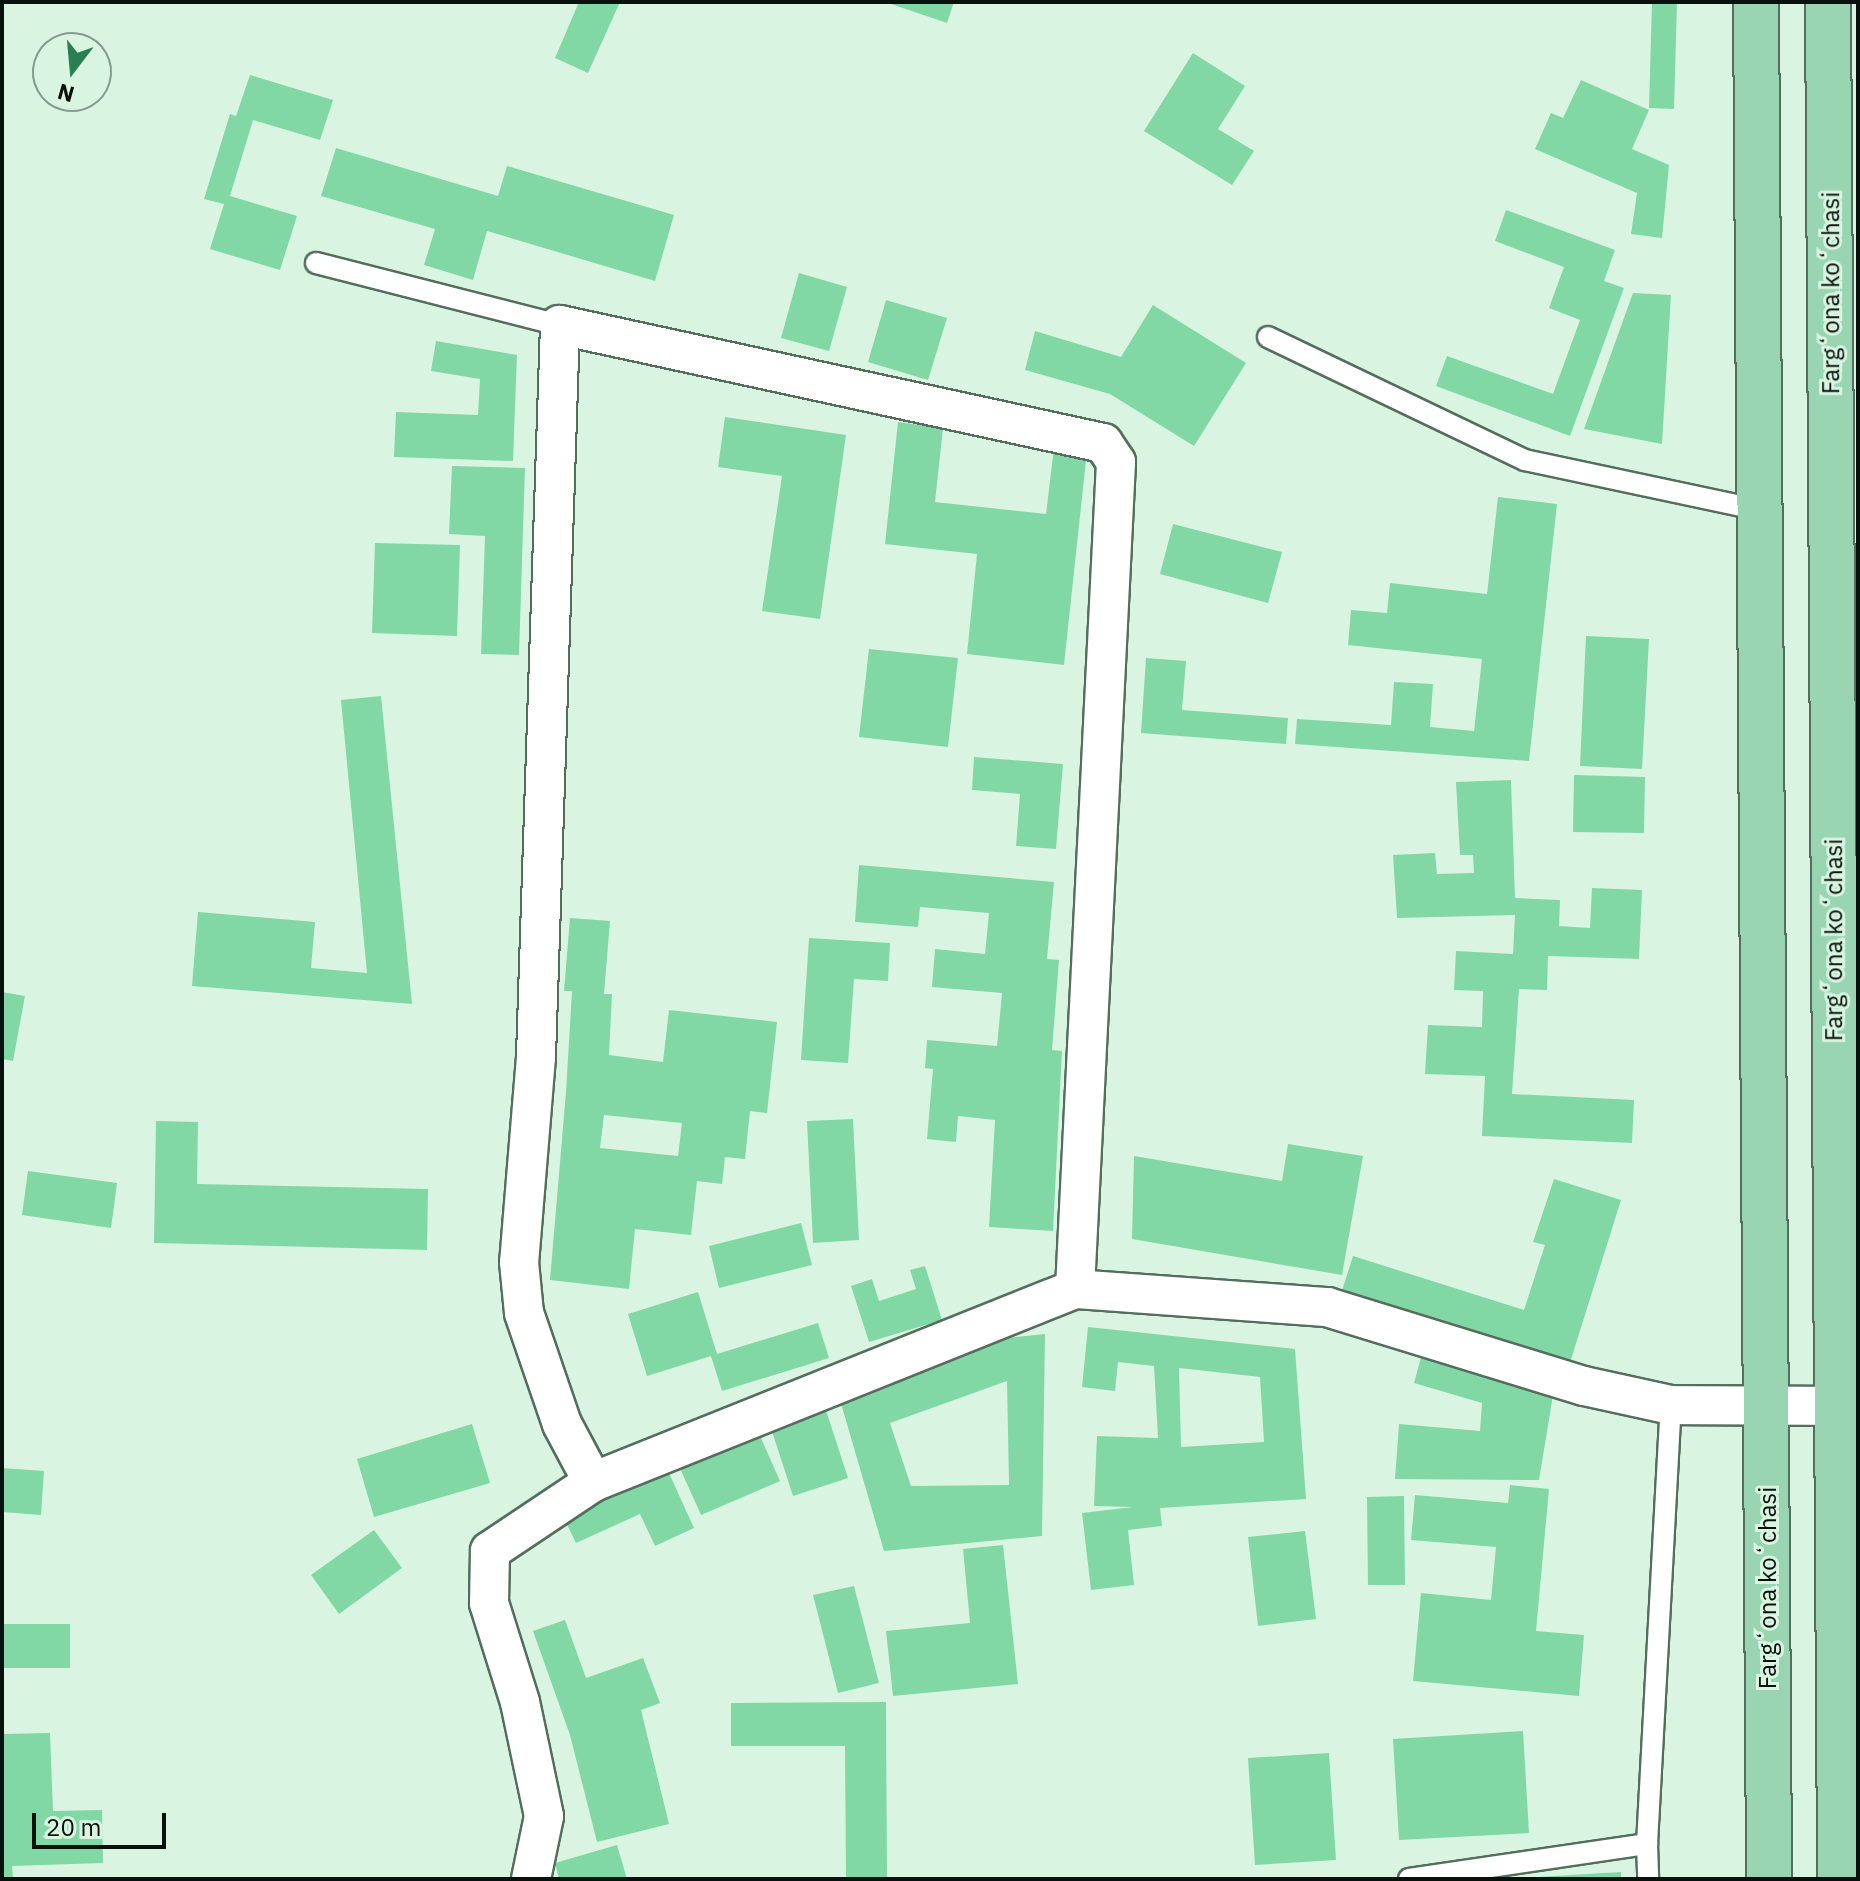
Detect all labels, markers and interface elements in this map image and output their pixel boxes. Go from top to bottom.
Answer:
north arrow [32,32,112,112]
text: N [54,77,77,110]
street label: Fargʻona koʻchasi [1817,192,1845,394]
street label: Fargʻona koʻchasi [1820,839,1848,1041]
street label: Fargʻona koʻchasi [1754,1487,1782,1689]
scale bar [36,1797,170,1847]
text: 20 m [46,1811,101,1843]

